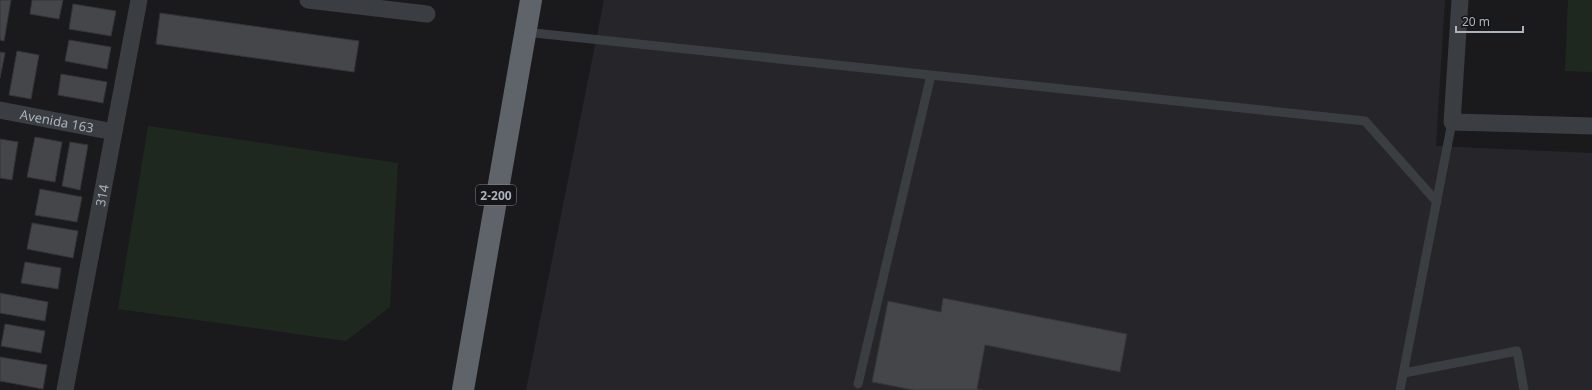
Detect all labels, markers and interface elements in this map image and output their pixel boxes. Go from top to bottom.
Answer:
scale bar [1456,8,1523,34]
text: 20 m [1462,13,1490,30]
street label: Avenida 163 [19,105,95,137]
street label: 314 [91,182,113,208]
road number: 2-200 [476,185,516,205]

